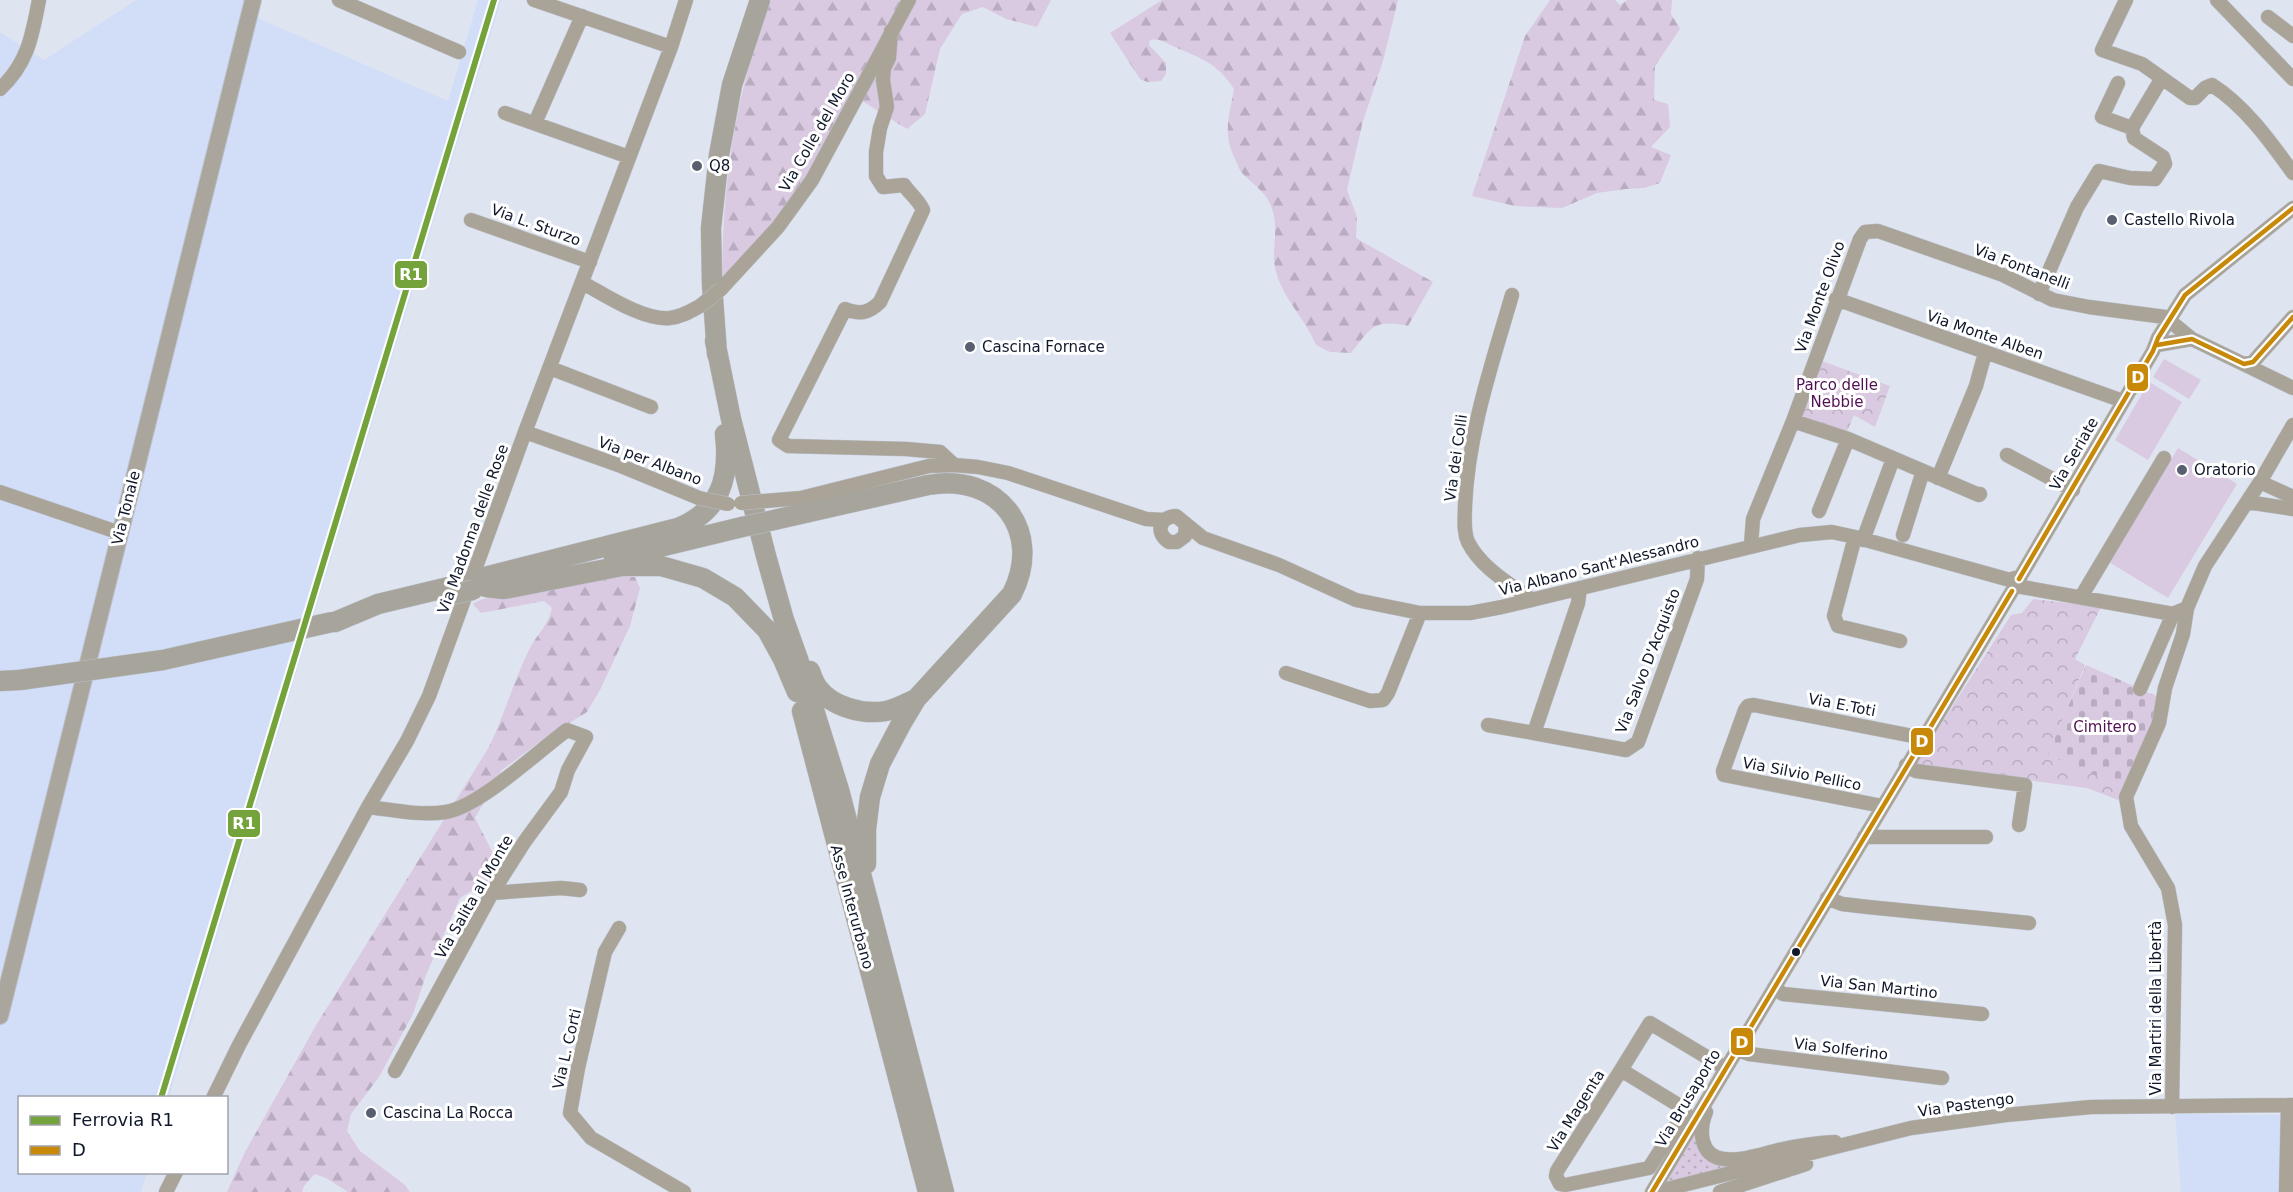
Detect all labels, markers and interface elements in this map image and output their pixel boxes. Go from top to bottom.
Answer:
street label: Via Colle del Moro [775,69,859,195]
place label: Q8 [709,157,730,175]
marker: Q8 [690,159,704,173]
street label: Via L. Sturzo [489,200,583,250]
place label: Castello Rivola [2124,211,2235,229]
marker: Castello Rivola [2105,213,2119,227]
street label: Via Monte Olivo [1791,239,1849,355]
street label: Via Fontanelli [1972,240,2072,294]
line badge: R1 [394,260,428,289]
text: R1 [399,265,423,284]
street label: Via Monte Alben [1924,307,2046,363]
place label: Cascina Fornace [982,338,1105,356]
marker: Cascina Fornace [963,340,977,354]
line badge: D [2126,363,2149,392]
text: D [2131,368,2145,387]
park label: Parco delle Nebbie [1796,376,1878,411]
street label: Via dei Colli [1441,413,1471,503]
street label: Via Seriate [2046,414,2102,494]
street label: Via per Albano [596,433,704,489]
street label: Via Madonna delle Rose [434,442,512,616]
place label: Oratorio [2194,461,2256,479]
marker: Oratorio [2175,463,2189,477]
street label: Via Tonale [108,469,144,547]
street label: Via Albano Sant'Alessandro [1497,532,1701,600]
street label: Via Salvo D'Acquisto [1612,586,1684,736]
street label: Via E.Toti [1807,690,1877,720]
park label: Cimitero [2073,718,2137,736]
line badge: D [1910,727,1934,756]
text: D [1915,732,1929,751]
street label: Via Silvio Pellico [1741,754,1863,794]
line badge: R1 [227,809,261,838]
text: R1 [232,814,256,833]
street label: Via Salita al Monte [431,832,517,962]
street label: Asse Interurbano [827,843,877,971]
street label: Via Martiri della Libertà [2147,920,2165,1096]
unlabelled marker [1790,946,1802,958]
street label: Via San Martino [1819,972,1939,1002]
street label: Via L. Corti [549,1007,585,1091]
line badge: D [1730,1027,1754,1056]
text: D [1735,1033,1749,1052]
street label: Via Solferino [1793,1034,1889,1064]
street label: Via Brusaporto [1652,1046,1724,1150]
street label: Via Magenta [1544,1067,1608,1155]
street label: Via Pastengo [1917,1089,2015,1121]
legend [18,1096,228,1174]
place label: Cascina La Rocca [383,1104,513,1122]
marker: Cascina La Rocca [364,1106,378,1120]
text: Ferrovia R1 [72,1109,174,1130]
text: D [72,1139,86,1160]

